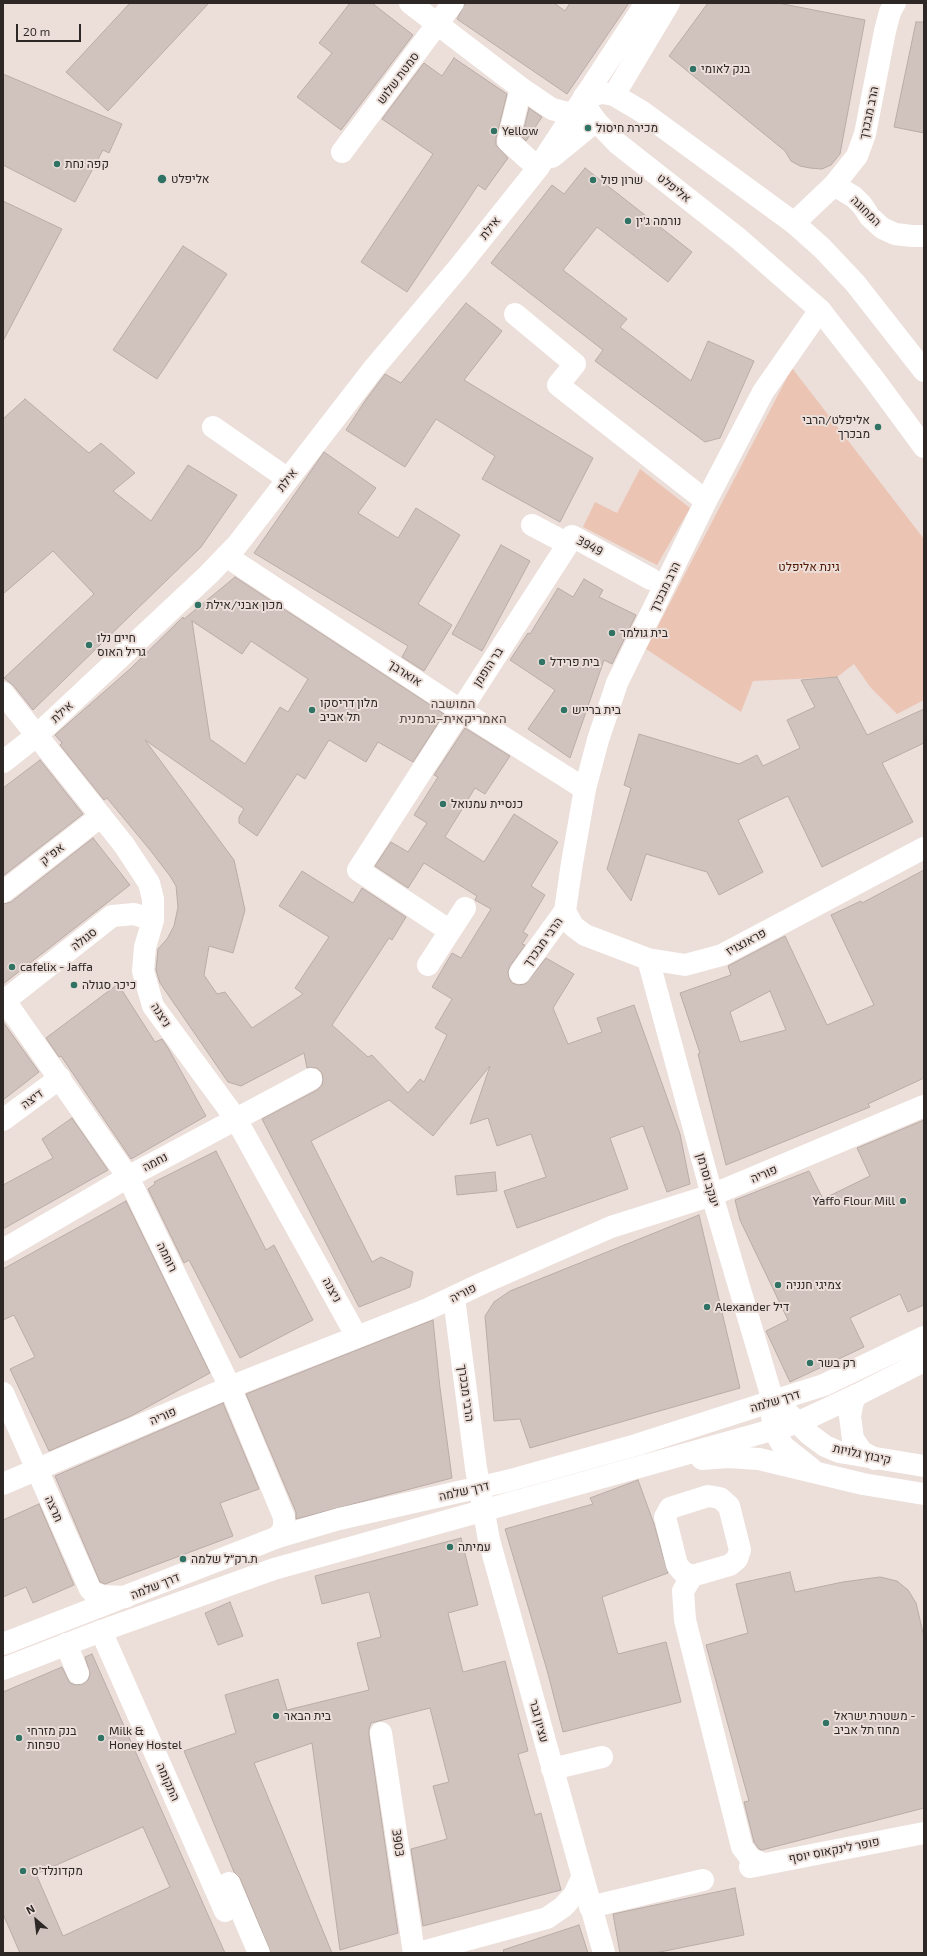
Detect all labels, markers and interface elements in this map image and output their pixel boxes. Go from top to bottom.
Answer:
scale bar [18,16,83,42]
text: 20 m [23,24,50,38]
street label: סמטת שלוש [374,49,422,107]
place label: בנק לאומי [701,62,750,76]
marker: בנק לאומי [688,64,698,74]
street label: הרב מבכרך [856,85,882,141]
place label: מכירת חיסול [596,121,658,135]
marker: מכירת חיסול [583,123,593,133]
place label: Yellow [502,124,538,138]
marker: Yellow [489,126,499,136]
place label: קפה נחת [65,157,109,171]
marker: קפה נחת [52,159,62,169]
street label: אליפלט [654,170,694,206]
place label: אליפלט [171,172,210,186]
marker: אליפלט [156,173,168,185]
place label: שרון פול [601,173,643,187]
marker: שרון פול [588,175,598,185]
street label: המחוגה [848,193,884,229]
street label: אילת [477,214,503,242]
place label: נורמה ג'ין [636,214,681,228]
marker: נורמה ג'ין [623,216,633,226]
place label: אליפלט/הרבי מבכרך [802,413,870,441]
marker: אליפלט/הרבי מבכרך [873,422,883,432]
street label: אילת [274,466,300,494]
street label: 3949 [574,533,606,559]
street label: הרב מבכרך [647,560,683,614]
park label: גינת אליפלט [778,560,840,574]
place label: מכון אבני/אילת [206,598,283,612]
marker: מכון אבני/אילת [193,600,203,610]
place label: בית גולמר [620,626,668,640]
marker: בית גולמר [607,628,617,638]
place label: חיים נלו גריל האוס [97,631,146,659]
marker: חיים נלו גריל האוס [84,640,94,650]
street label: בר הופמן [470,645,506,689]
place label: בית פרידל [550,655,600,669]
street label: אוארבך [386,657,424,689]
marker: בית פרידל [537,657,547,667]
place label: מלון דריסקו תל אביב [320,696,378,724]
district label: המושבה האמריקאית–גרמנית [399,696,507,727]
street label: אילת [48,698,76,726]
place label: בית ברייש [572,703,621,717]
marker: מלון דריסקו תל אביב [307,705,317,715]
marker: בית ברייש [559,705,569,715]
place label: כנסיית עמנואל [451,797,523,811]
marker: כנסיית עמנואל [438,799,448,809]
street label: אפ"ק [37,840,67,868]
street label: הרבי מבכרך [520,914,566,970]
street label: סגולה [68,924,100,954]
street label: פראנצויז [723,925,769,959]
place label: cafelix - Jaffa [20,960,93,974]
marker: cafelix - Jaffa [7,962,17,972]
place label: כיכר סגולה [82,978,136,992]
marker: כיכר סגולה [69,980,79,990]
street label: ניצנה [148,1000,174,1030]
street label: דיצה [18,1086,46,1112]
street label: נחמה [140,1149,170,1175]
street label: יעקב וסרמן [693,1152,723,1208]
street label: פוריה [748,1162,780,1186]
place label: Yaffo Flour Mill [813,1194,895,1208]
marker: Yaffo Flour Mill [898,1196,908,1206]
street label: רוחמה [154,1240,180,1274]
street label: ניצנה [319,1275,345,1305]
place label: צמיגי חנניה [786,1278,841,1292]
street label: פוריה [447,1280,479,1306]
marker: צמיגי חנניה [773,1280,783,1290]
place label: Alexander דיל [715,1300,789,1314]
marker: Alexander דיל [702,1302,712,1312]
place label: רק בשר [818,1356,856,1370]
marker: רק בשר [805,1358,815,1368]
street label: הרבי מבכרך [455,1363,477,1423]
street label: דרך שלמה [748,1387,802,1415]
street label: פוריה [147,1404,179,1428]
street label: קיבוץ גלויות [832,1441,892,1467]
street label: דרך שלמה [437,1478,491,1504]
street label: תרצה [42,1494,66,1524]
place label: עמיתה [458,1540,491,1554]
marker: עמיתה [445,1542,455,1552]
place label: ת.רק״ל שלמה [191,1552,258,1566]
marker: ת.רק״ל שלמה [178,1554,188,1564]
street label: דרך שלמה [129,1570,181,1602]
street label: עציון גבר [526,1698,552,1744]
place label: בית הבאר [284,1709,331,1723]
place label: משטרת ישראל - מחוז תל אביב [834,1709,916,1737]
marker: בית הבאר [271,1711,281,1721]
marker: משטרת ישראל - מחוז תל אביב [821,1718,831,1728]
place label: בנק מזרחי טפחות [27,1724,76,1752]
place label: Milk & Honey Hostel [109,1724,182,1752]
marker: בנק מזרחי טפחות [14,1733,24,1743]
marker: Milk & Honey Hostel [96,1733,106,1743]
street label: התקומה [153,1761,183,1803]
street label: 3903 [389,1828,407,1858]
street label: פופר לינקאוס יוסף [787,1834,881,1866]
place label: מקדונלד'ס [31,1864,83,1878]
marker: מקדונלד'ס [18,1866,28,1876]
north arrow [16,1900,56,1940]
text: N [24,1901,37,1917]

